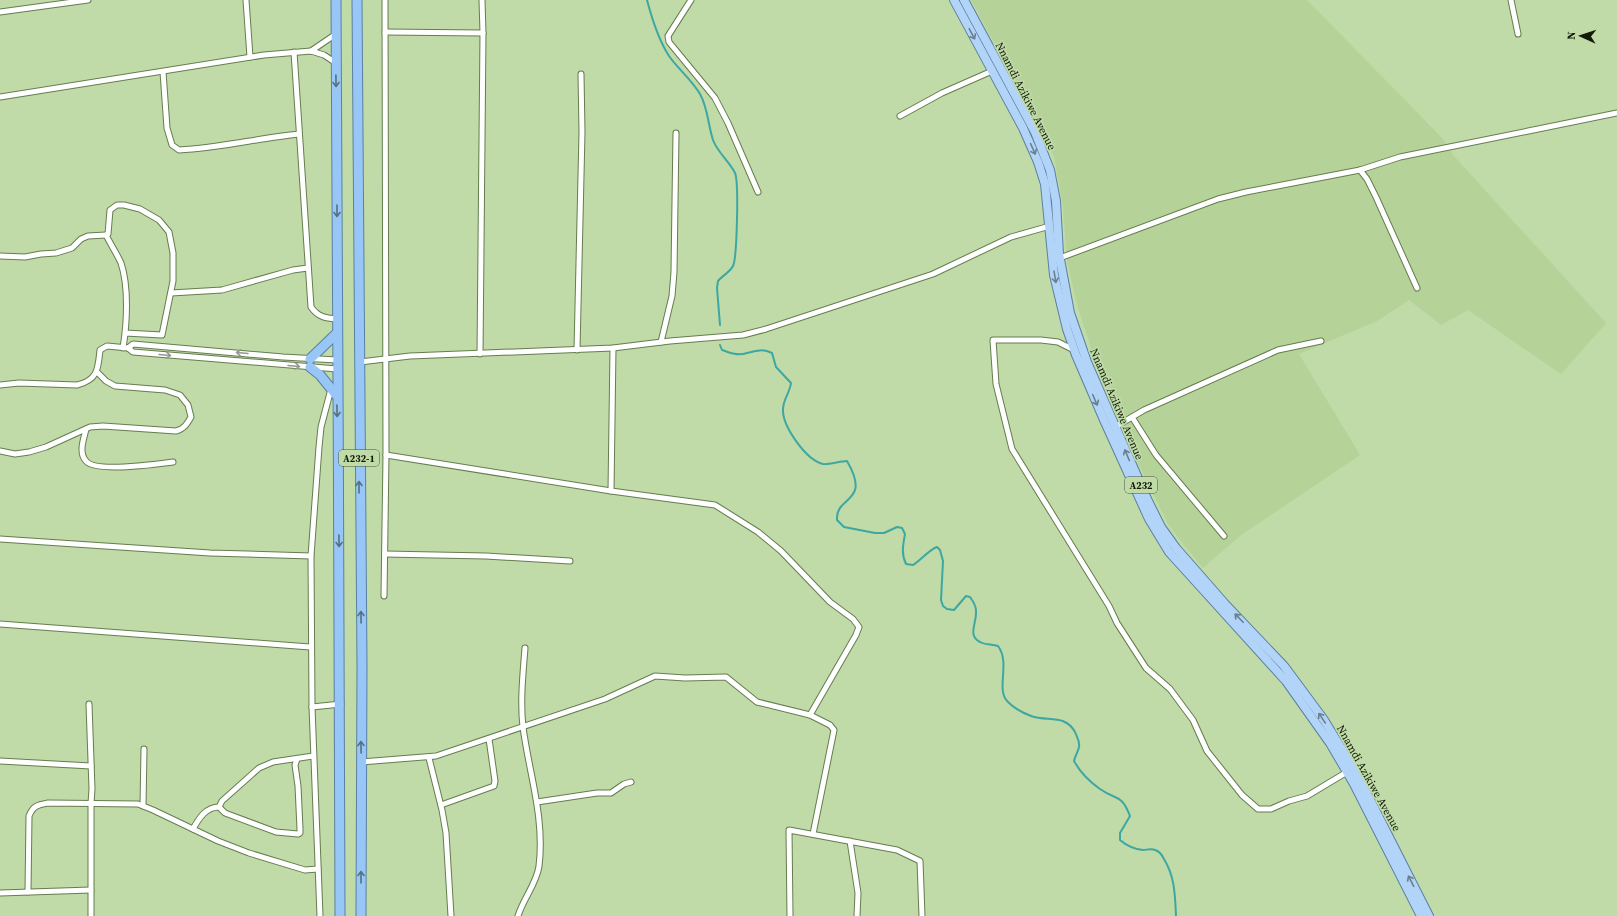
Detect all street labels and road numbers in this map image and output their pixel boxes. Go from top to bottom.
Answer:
street label: Nnamdi Azikiwe Avenue [992,40,1060,153]
street label: Nnamdi Azikiwe Avenue [1086,346,1147,462]
road number: A232-1 [339,450,379,466]
road number: A232 [1125,477,1157,493]
street label: Nnamdi Azikiwe Avenue [1333,722,1404,834]

